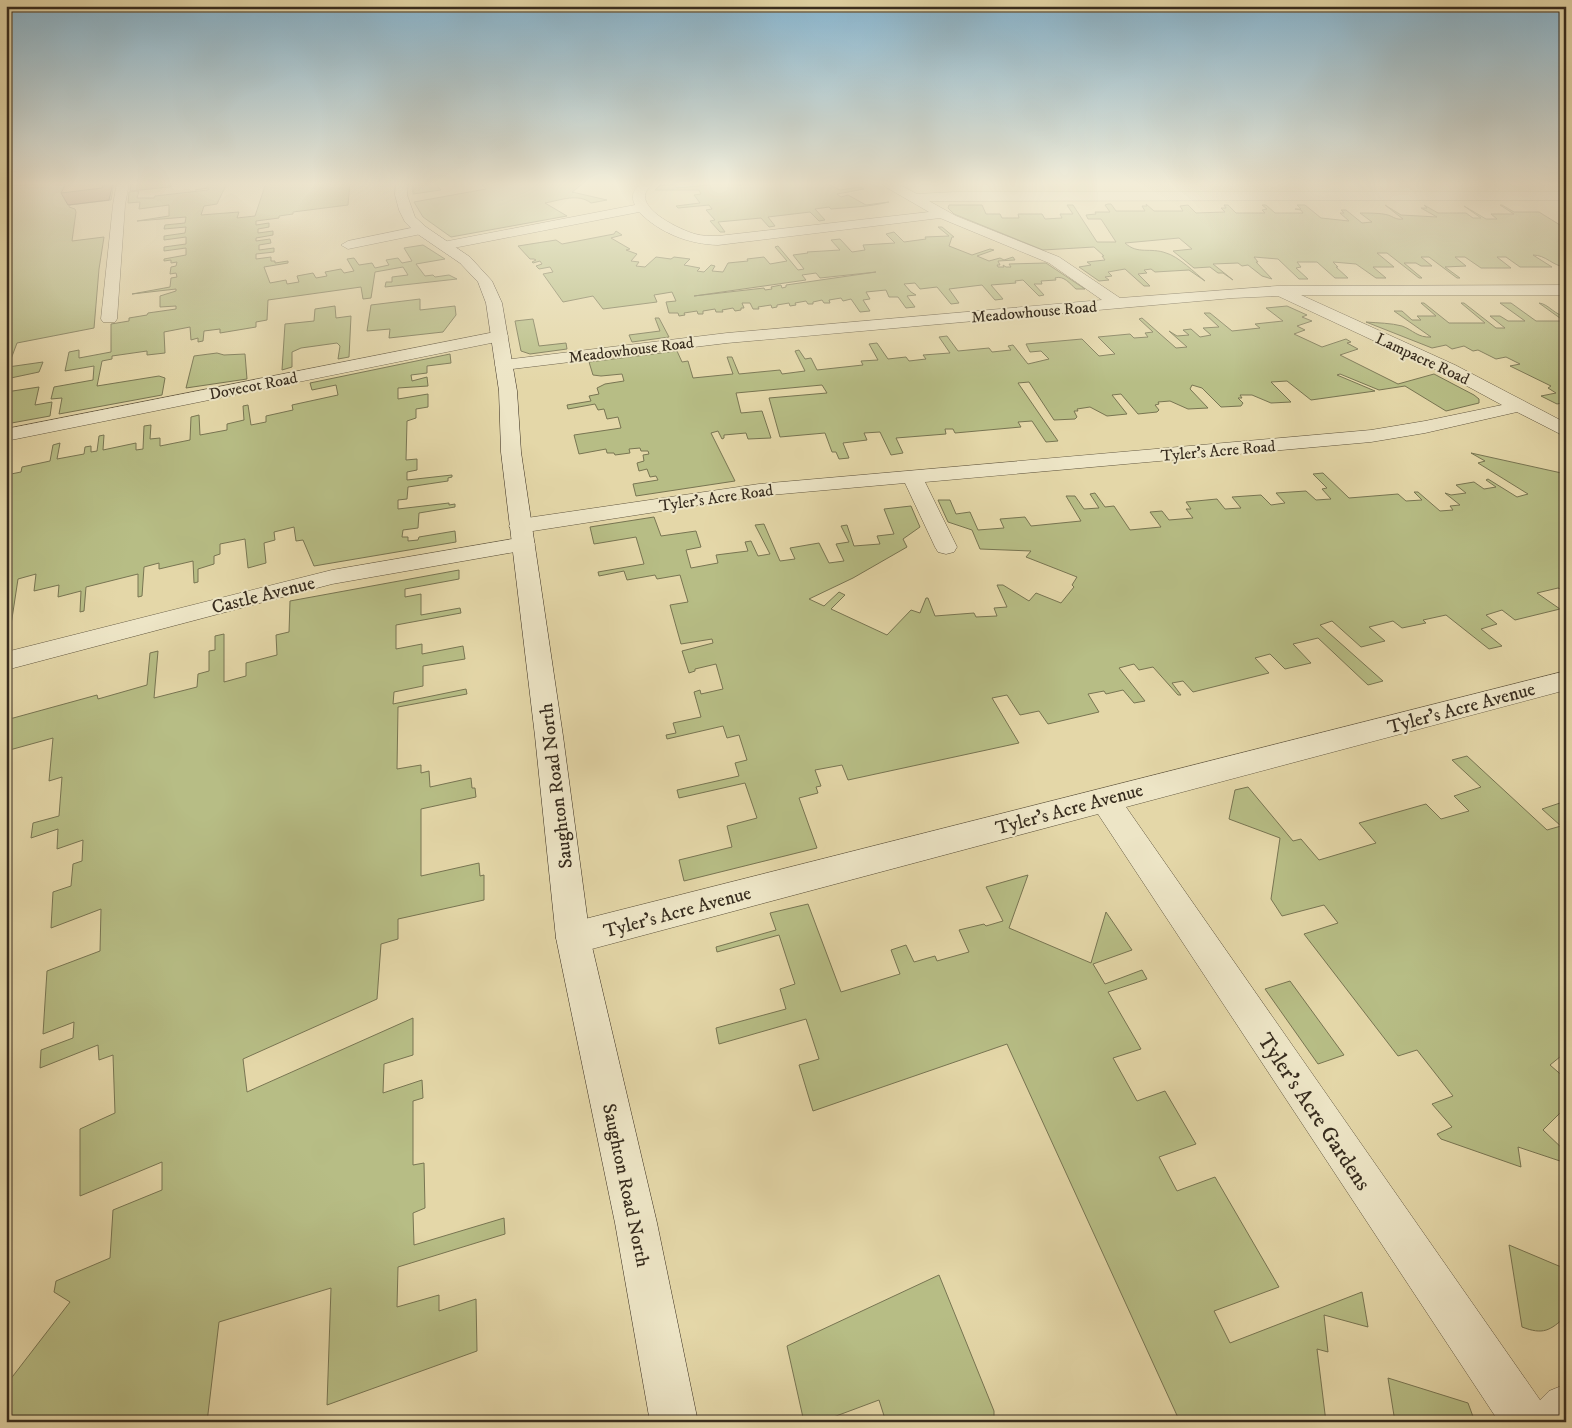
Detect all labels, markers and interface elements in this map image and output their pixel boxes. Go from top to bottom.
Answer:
street label: Meadowhouse Road [970,297,1098,327]
street label: Lampacre Road [1372,328,1473,389]
street label: Meadowhouse Road [567,332,695,368]
street label: Dovecot Road [207,368,299,404]
street label: Tyler's Acre Road [1160,436,1276,466]
street label: Tyler's Acre Road [658,480,774,516]
street label: Castle Avenue [209,572,317,619]
street label: Tyler's Acre Avenue [1385,678,1538,739]
street label: Saughton Road North [535,702,578,870]
street label: Tyler's Acre Avenue [993,779,1146,840]
street label: Tyler's Acre Avenue [601,882,754,943]
street label: Tyler's Acre Gardens [1251,1028,1376,1196]
street label: Saughton Road North [597,1101,654,1269]

